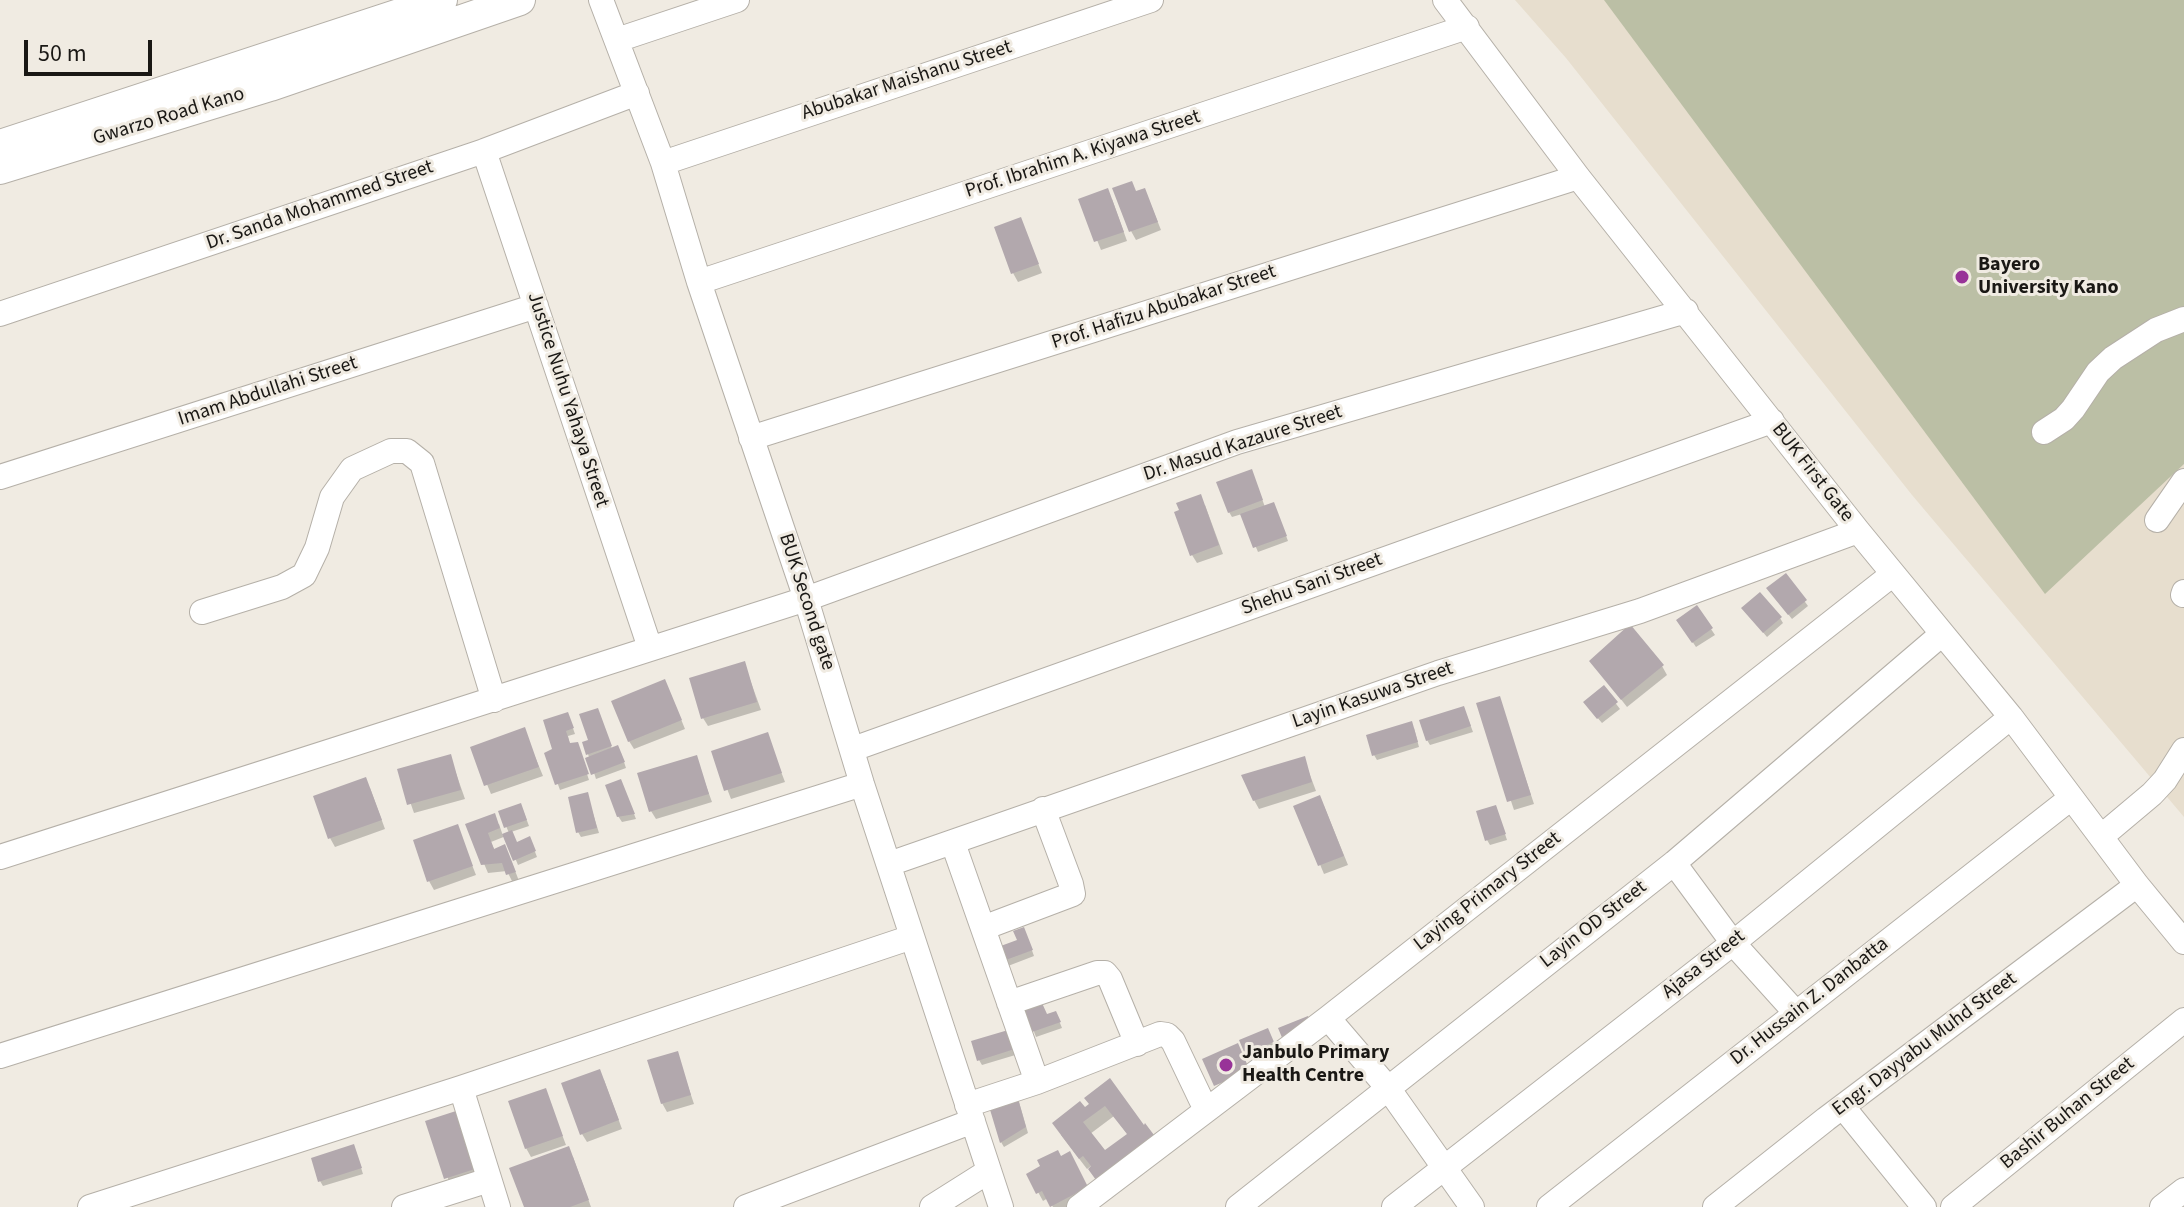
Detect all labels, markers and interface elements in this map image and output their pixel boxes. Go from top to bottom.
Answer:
scale bar [28,24,156,74]
text: 50 m [38,36,87,71]
street label: Abubakar Maishanu Street [799,36,1015,126]
street label: Gwarzo Road Kano [90,83,248,151]
street label: Prof. Ibrahim A. Kiyawa Street [962,106,1204,204]
street label: Dr. Sanda Mohammed Street [203,156,437,256]
place label: Bayero University Kano [1978,254,2119,301]
street label: Prof. Hafizu Abubakar Street [1049,260,1279,356]
marker: Bayero University Kano [1953,268,1971,286]
street label: Justice Nuhu Yahaya Street [521,289,613,511]
street label: Imam Abdullahi Street [176,352,360,432]
street label: Dr. Masud Kazaure Street [1141,401,1345,487]
street label: BUK First Gate [1766,419,1858,527]
street label: BUK Second gate [773,531,839,673]
street label: Shehu Sani Street [1238,548,1386,622]
street label: Layin Kasuwa Street [1290,657,1456,735]
street label: Laying Primary Street [1410,827,1566,957]
street label: Layin OD Street [1536,876,1652,974]
street label: Ajasa Street [1658,925,1750,1005]
street label: Dr. Hussain Z. Danbatta [1726,933,1894,1071]
street label: Engr. Dayyabu Muhd Street [1828,968,2022,1122]
place label: Janbulo Primary Health Centre [1242,1042,1389,1089]
street label: Bashir Buhan Street [1996,1053,2140,1175]
marker: Janbulo Primary Health Centre [1217,1056,1235,1074]

